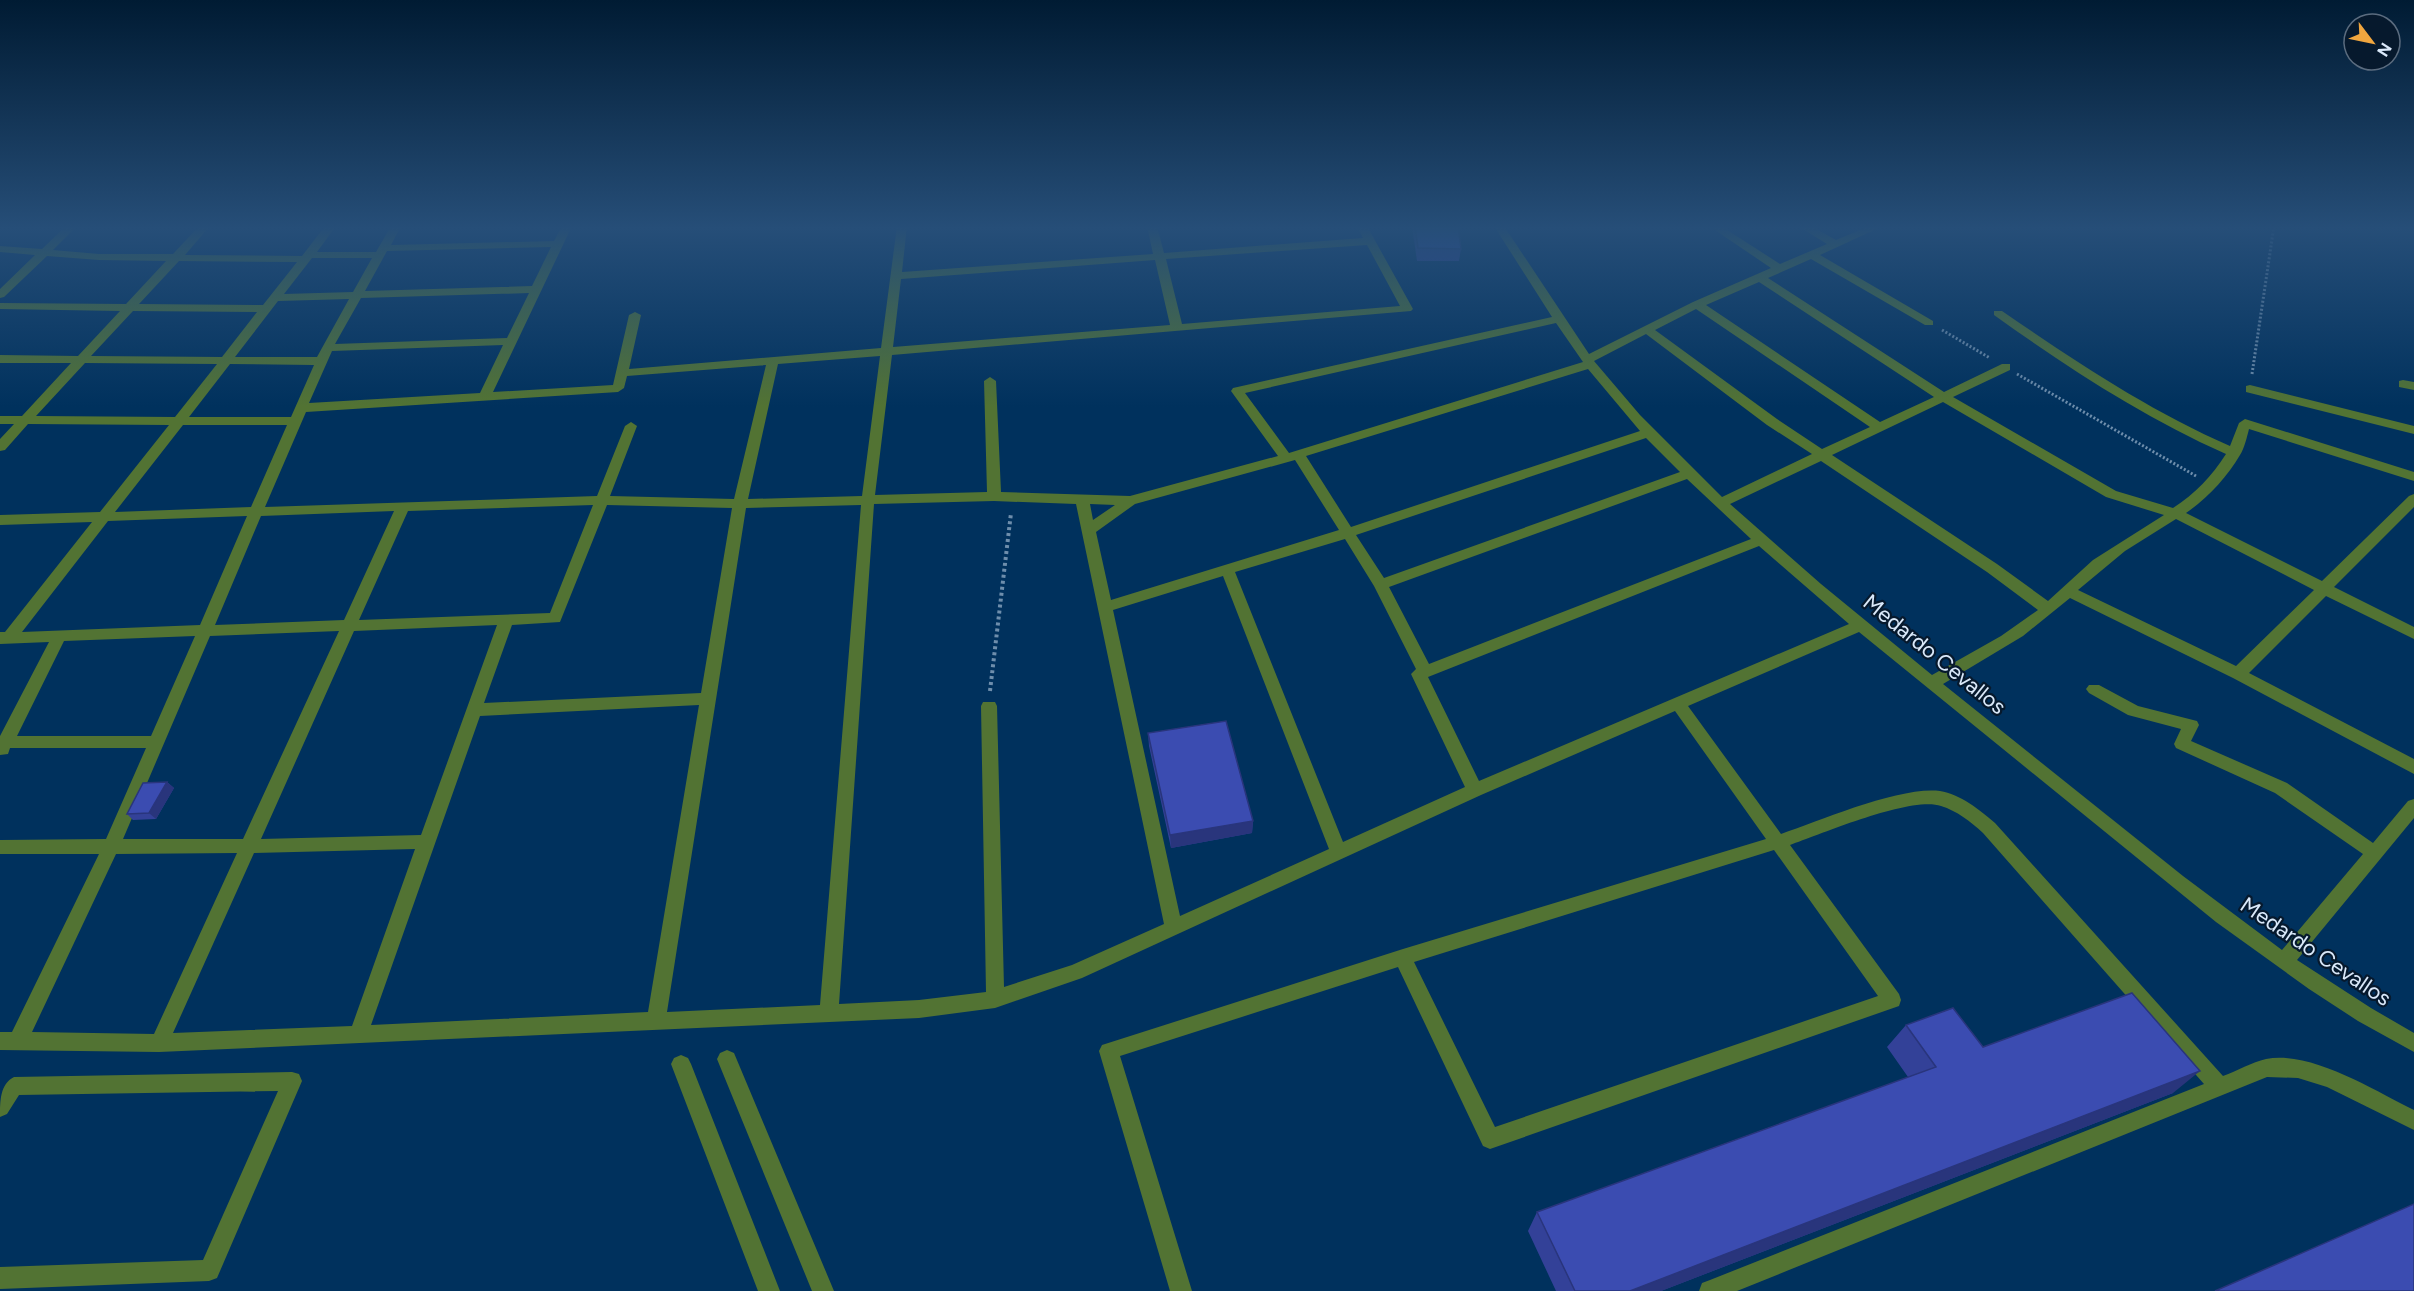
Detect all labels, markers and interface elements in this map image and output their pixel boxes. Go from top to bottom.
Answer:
north arrow [2342,12,2402,72]
text: N [2373,39,2396,60]
street label: Medardo Cevallos [1858,589,2012,720]
street label: Medardo Cevallos [2235,891,2396,1012]

